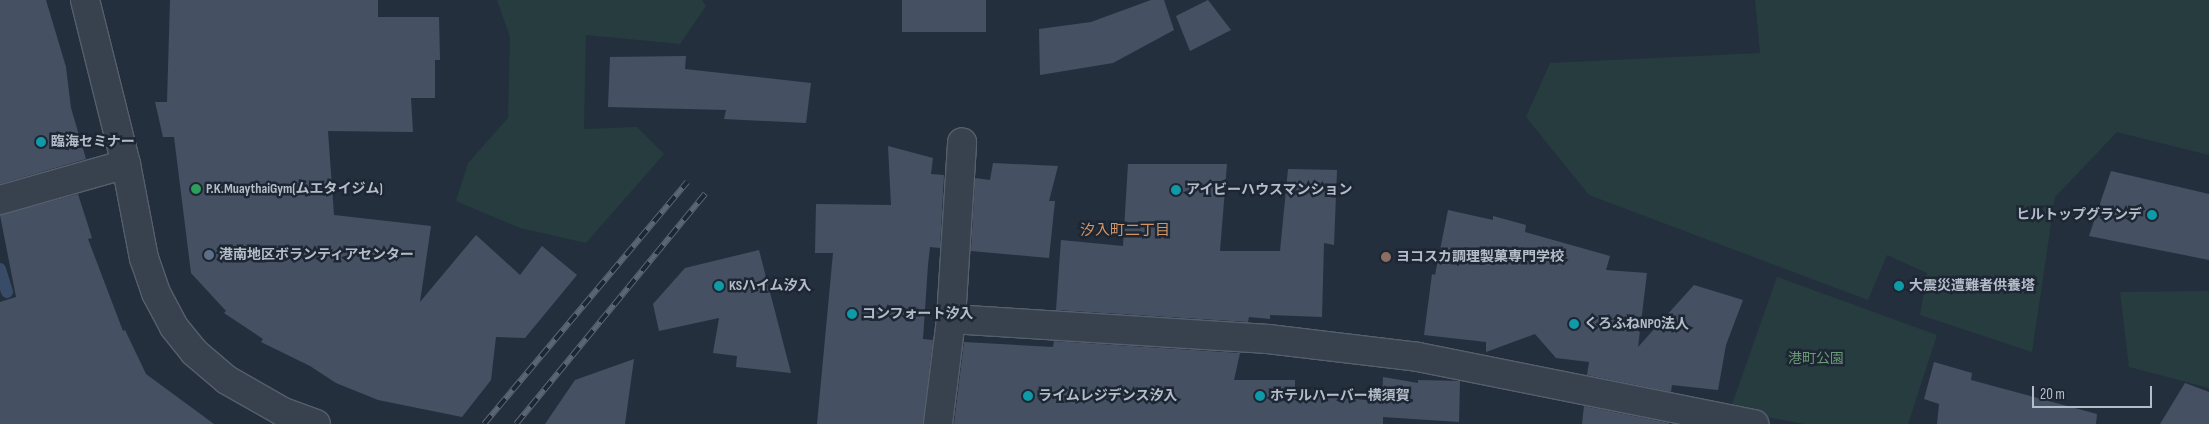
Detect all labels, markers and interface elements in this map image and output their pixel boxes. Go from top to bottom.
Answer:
place label: 臨海セミナー [51,134,135,150]
marker: 臨海セミナー [35,136,47,148]
place label: P.K.MuaythaiGym(ムエタイジム) [206,181,383,197]
place label: アイビーハウスマンション [1186,182,1354,198]
marker: P.K.MuaythaiGym(ムエタイジム) [190,183,202,195]
marker: アイビーハウスマンション [1170,184,1182,196]
place label: ヒルトップグランデ [2016,207,2142,223]
marker: ヒルトップグランデ [2146,209,2158,221]
district label: 汐入町二丁目 [1080,222,1170,240]
place label: 港南地区ボランティアセンター [219,247,415,263]
marker: 港南地区ボランティアセンター [203,249,215,261]
place label: ヨコスカ調理製菓専門学校 [1396,249,1564,265]
marker: ヨコスカ調理製菓専門学校 [1380,251,1392,263]
place label: KSハイム汐入 [729,278,812,294]
place label: 大震災遭難者供養塔 [1909,278,2035,294]
marker: KSハイム汐入 [713,280,725,292]
marker: 大震災遭難者供養塔 [1893,280,1905,292]
place label: コンフォート汐入 [862,306,974,322]
marker: コンフォート汐入 [846,308,858,320]
place label: くろふねNPO法人 [1584,316,1689,332]
marker: くろふねNPO法人 [1568,318,1580,330]
park label: 港町公園 [1788,351,1844,367]
scale bar [2034,376,2154,408]
text: 20 m [2040,385,2065,404]
place label: ライムレジデンス汐入 [1038,388,1178,404]
place label: ホテルハーバー横須賀 [1270,388,1410,404]
marker: ライムレジデンス汐入 [1022,390,1034,402]
marker: ホテルハーバー横須賀 [1254,390,1266,402]

